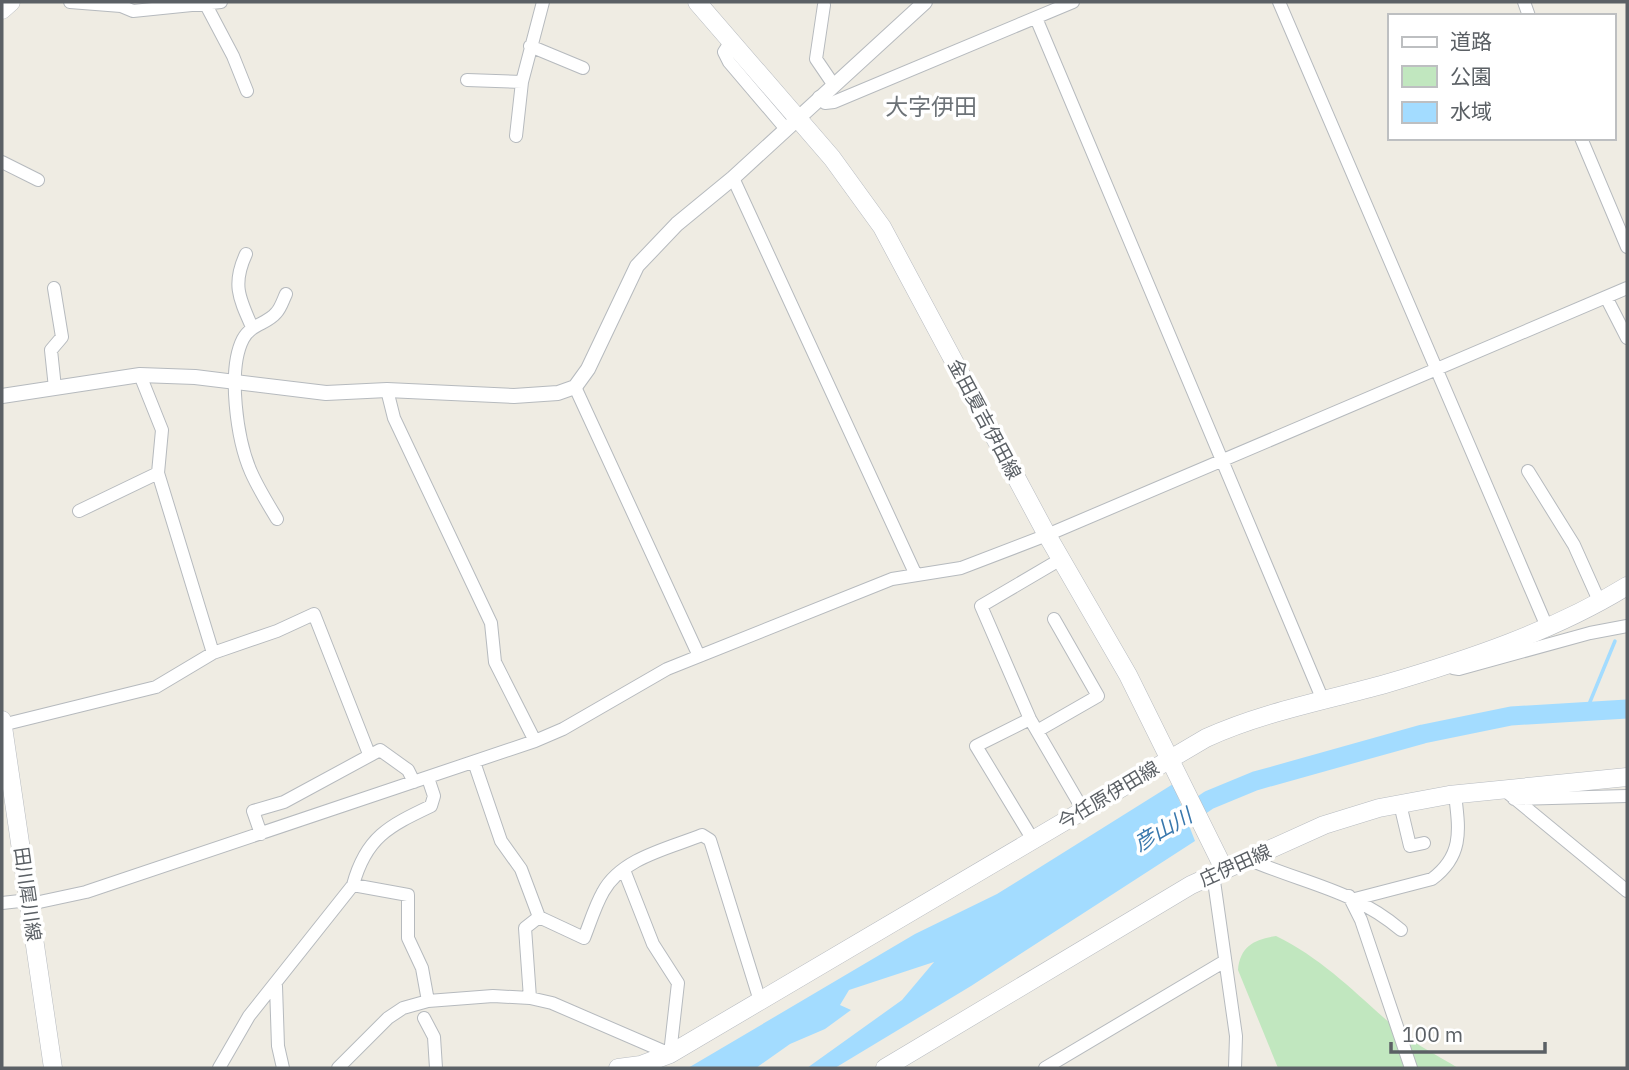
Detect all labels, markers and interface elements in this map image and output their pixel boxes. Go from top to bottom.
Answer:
legend [1388,14,1615,140]
text: 道路 [1450,27,1492,55]
text: 公園 [1450,62,1492,90]
district label: 大字伊田 [885,91,977,121]
text: 水域 [1450,97,1492,125]
street label: 金田夏吉伊田線 [943,355,1027,483]
street label: 今任原伊田線 [1053,755,1163,835]
water label: 彦山川 [1128,800,1199,857]
street label: 庄伊田線 [1195,839,1275,891]
street label: 田川犀川線 [10,845,46,943]
scale bar [1391,1010,1545,1054]
text: 100 m [1402,1020,1463,1048]

